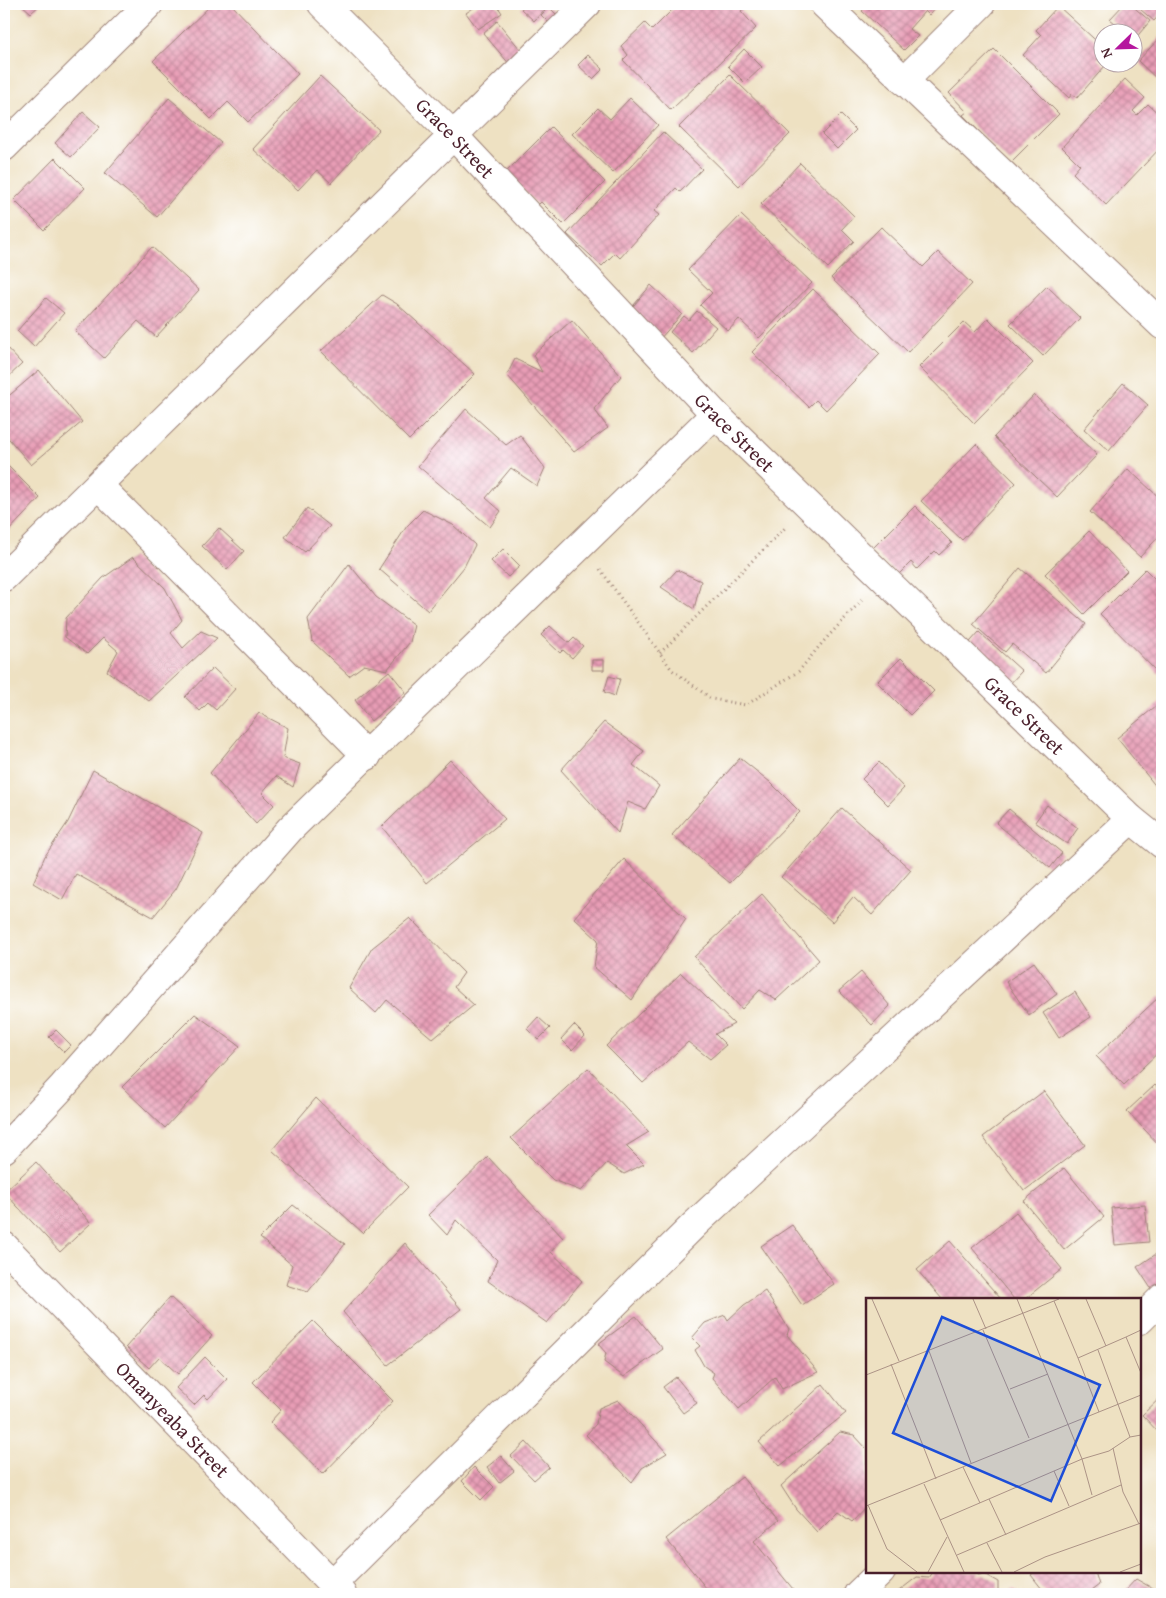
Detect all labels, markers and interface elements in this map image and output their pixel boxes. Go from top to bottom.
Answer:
north arrow [1094,22,1144,72]
text: N [1095,44,1117,61]
street label: Grace Street [409,91,502,185]
street label: Grace Street [688,386,782,479]
street label: Grace Street [978,669,1072,761]
inset map [866,1298,1141,1573]
street label: Omanyeaba Street [109,1354,236,1484]

